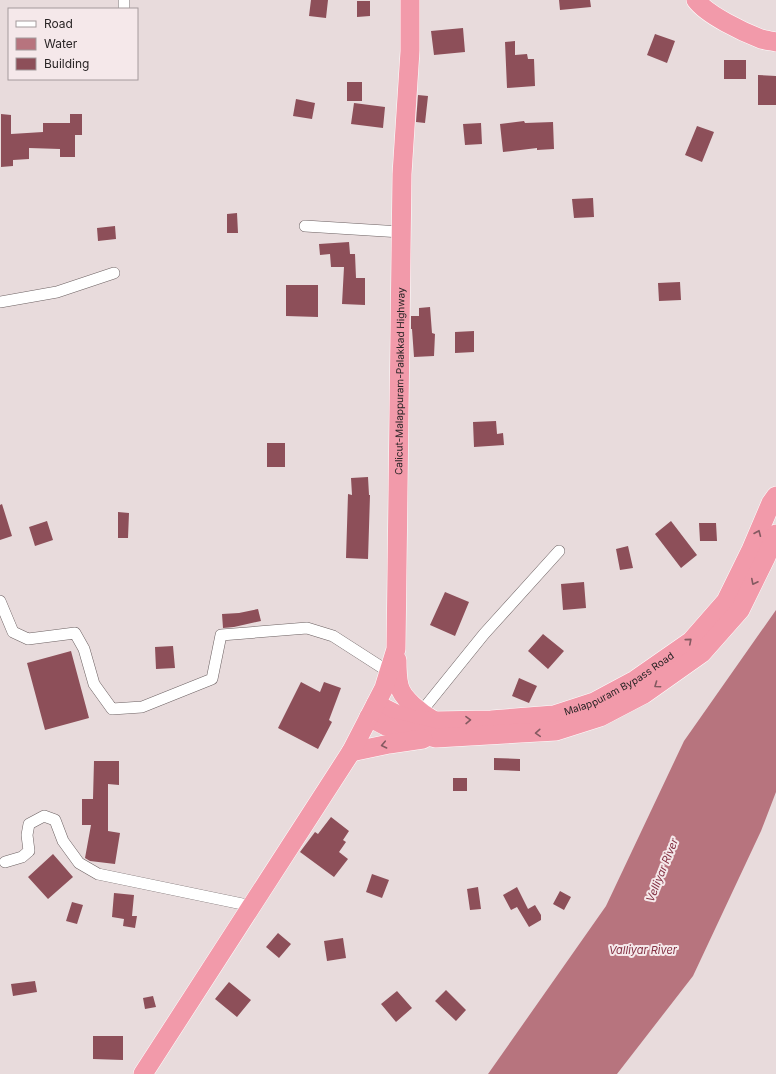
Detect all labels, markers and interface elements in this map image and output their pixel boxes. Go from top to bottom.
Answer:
legend [8,8,138,80]
text: Road [44,16,73,31]
text: Water [44,36,78,51]
text: Building [44,56,89,71]
street label: Calicut-Malappuram-Palakkad Highway [392,287,407,475]
one-way arrow [754,529,762,536]
one-way arrow [751,578,759,585]
one-way arrow [684,639,692,646]
street label: Malappuram Bypass Road [562,649,676,717]
one-way arrow [654,680,661,688]
one-way arrow [465,716,471,724]
one-way arrow [535,728,541,737]
one-way arrow [381,741,387,749]
water label: Velliyar River [643,835,681,904]
water label: Valliyar River [609,943,678,957]

